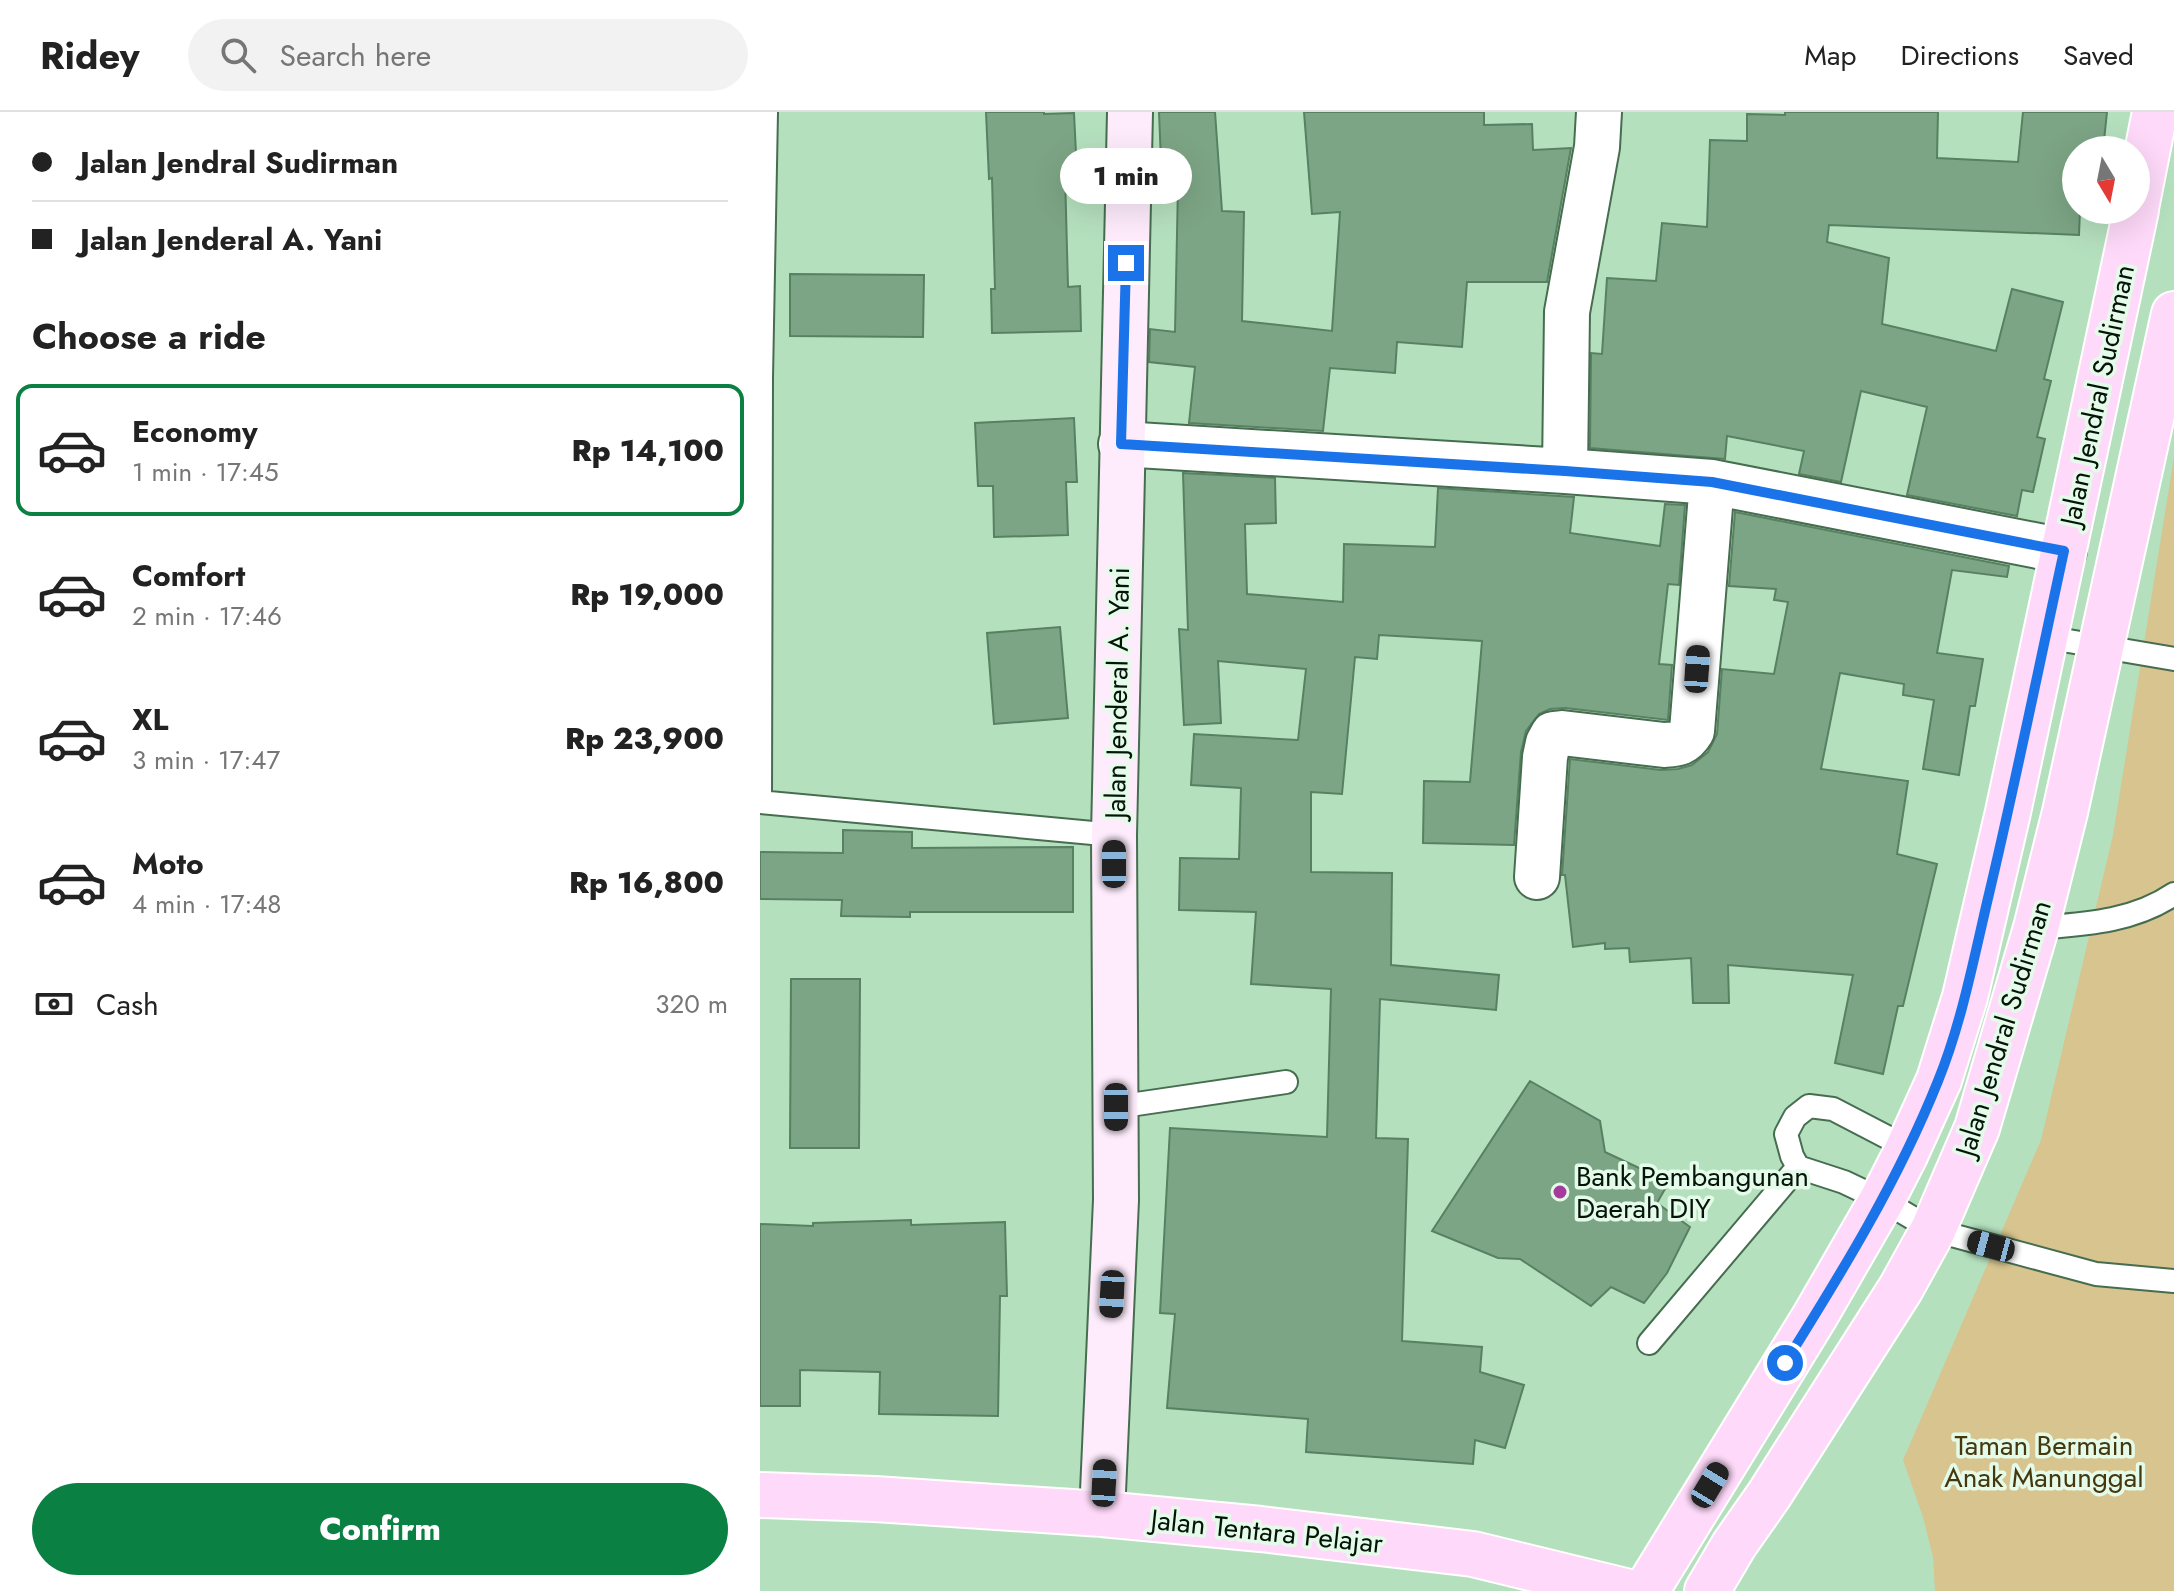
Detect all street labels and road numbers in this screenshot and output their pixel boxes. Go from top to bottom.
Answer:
street label: Jalan Jendral Sudirman [2049,261,2145,533]
street label: Jalan Jenderal A. Yani [1095,567,1140,823]
street label: Jalan Jendral Sudirman [1944,895,2062,1165]
street label: Jalan Tentara Pelajar [1145,1499,1385,1564]

